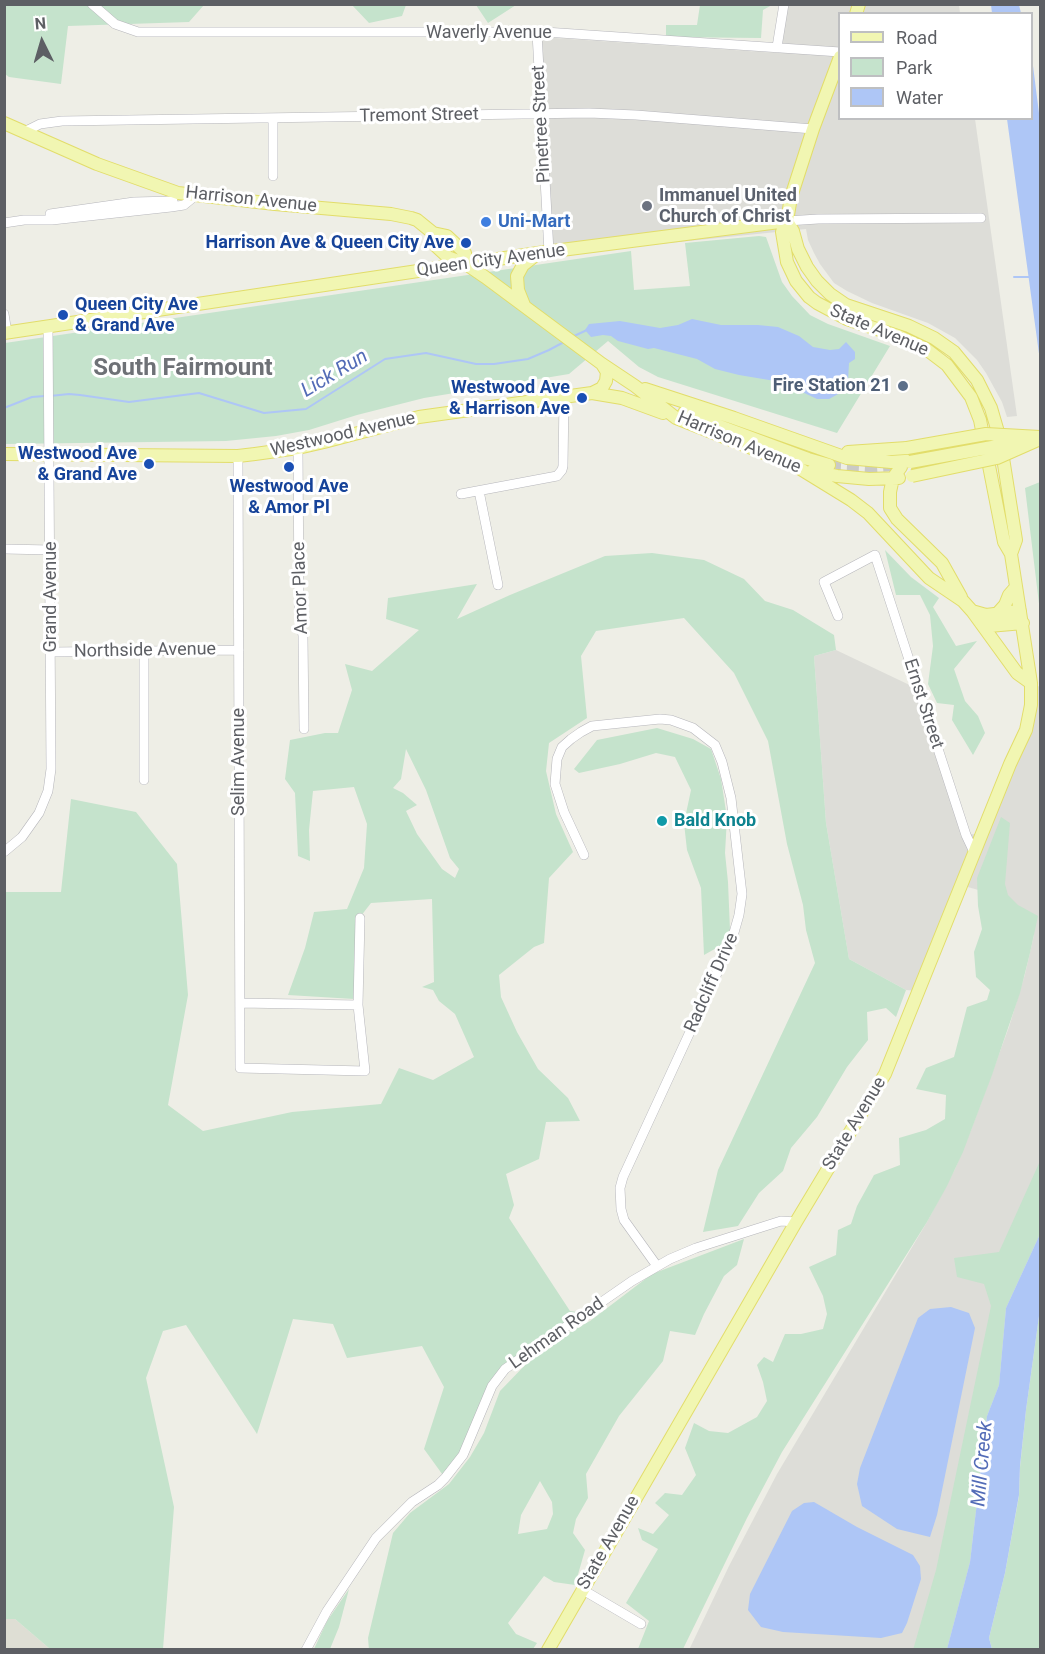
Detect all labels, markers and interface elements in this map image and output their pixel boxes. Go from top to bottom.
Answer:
north arrow [12,12,72,72]
legend [838,12,1033,120]
text: N [34,14,47,34]
street label: Waverly Avenue [426,22,552,44]
text: Road [896,27,937,48]
text: Park [896,57,932,78]
street label: Pinetree Street [528,64,556,184]
text: Water [896,87,943,108]
street label: Tremont Street [359,104,479,128]
street label: Harrison Avenue [184,182,318,218]
place label: Immanuel United Church of Christ [659,185,797,228]
marker: Immanuel United Church of Christ [640,199,654,213]
place label: Uni-Mart [498,211,570,233]
marker: Uni-Mart [479,215,493,229]
place label: Harrison Ave & Queen City Ave [206,232,454,254]
marker: Harrison Ave & Queen City Ave [459,236,473,250]
street label: Queen City Avenue [415,240,567,282]
place label: Queen City Ave & Grand Ave [75,294,198,336]
street label: State Avenue [826,301,932,361]
marker: Queen City Ave & Grand Ave [56,308,70,322]
water label: Lick Run [297,345,373,403]
district label: South Fairmount [93,355,273,383]
place label: Fire Station 21 [773,375,891,397]
place label: Westwood Ave & Harrison Ave [449,377,570,420]
marker: Fire Station 21 [896,379,910,393]
marker: Westwood Ave & Harrison Ave [575,391,589,405]
street label: Harrison Avenue [674,407,804,479]
street label: Westwood Avenue [268,408,418,462]
place label: Westwood Ave & Grand Ave [18,443,137,486]
marker: Westwood Ave & Grand Ave [142,457,156,471]
marker: Westwood Ave & Amor Pl [282,460,296,474]
place label: Westwood Ave & Amor Pl [229,476,349,518]
street label: Grand Avenue [40,541,62,653]
street label: Amor Place [289,541,313,635]
street label: Northside Avenue [74,639,216,663]
street label: Ernst Street [898,656,948,752]
street label: Selim Avenue [228,708,250,816]
place label: Bald Knob [674,810,756,832]
marker: Bald Knob [655,814,669,828]
street label: Radcliff Drive [680,930,744,1036]
street label: State Avenue [819,1073,891,1175]
street label: Lehman Road [506,1293,608,1375]
water label: Mill Creek [967,1420,999,1508]
street label: State Avenue [573,1492,645,1594]

